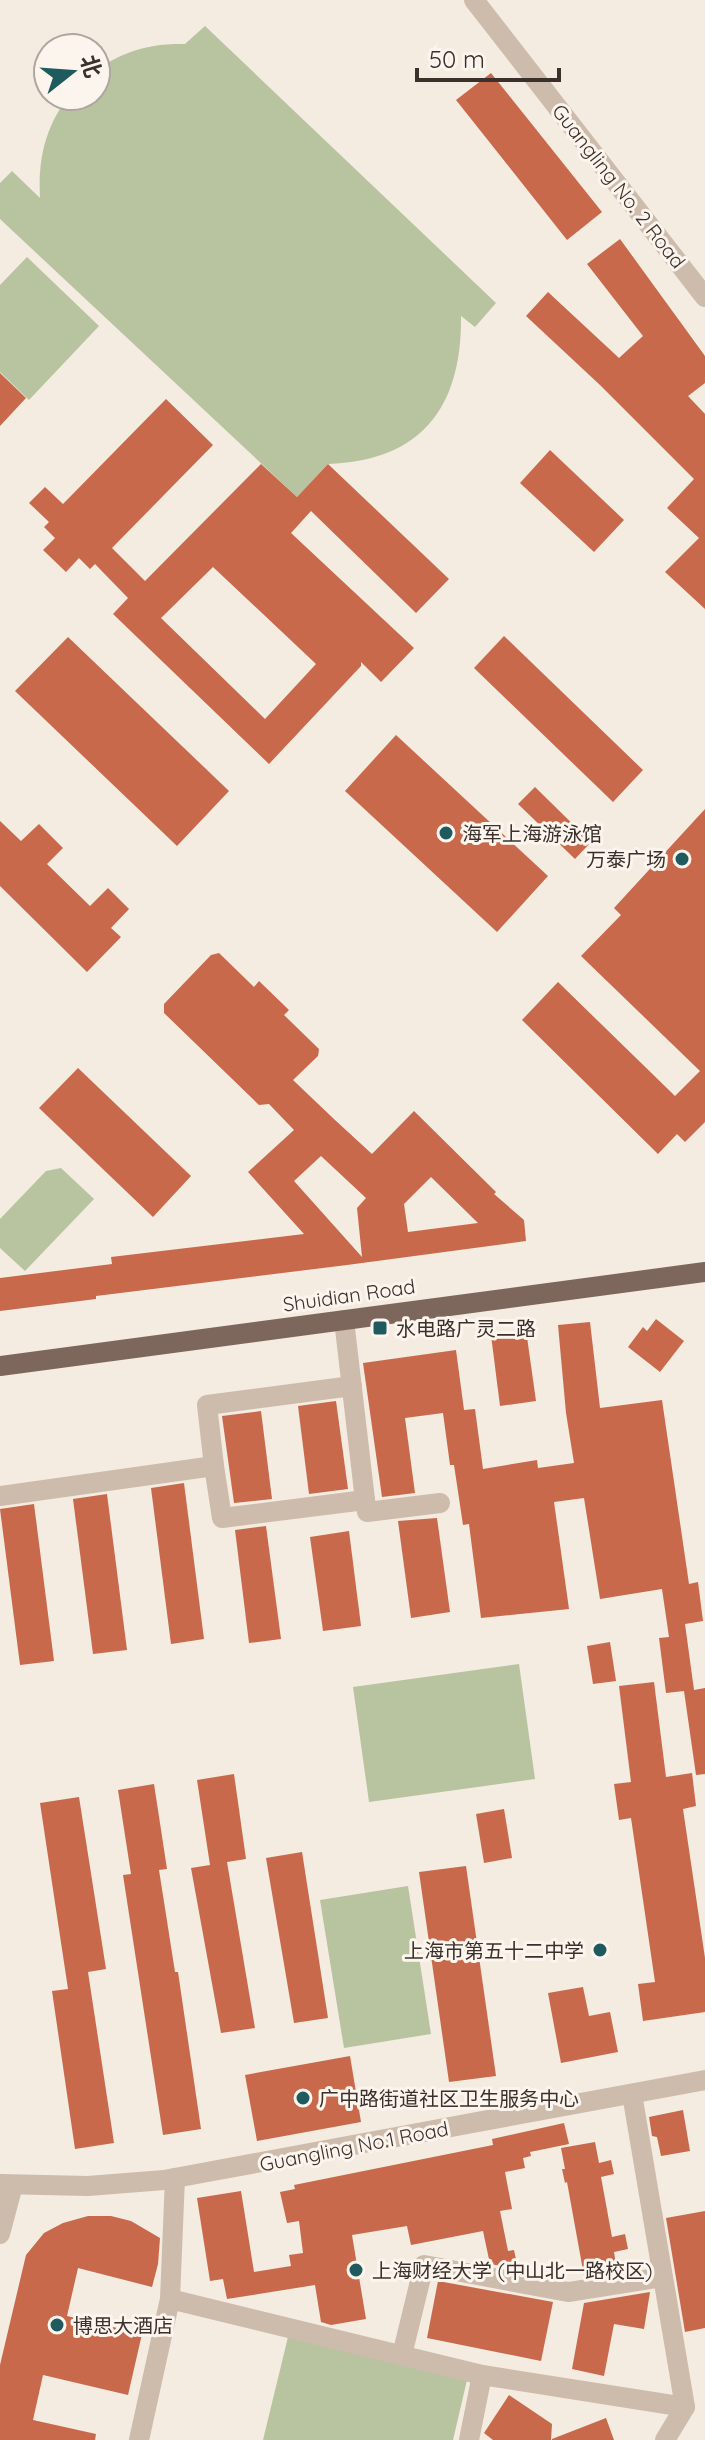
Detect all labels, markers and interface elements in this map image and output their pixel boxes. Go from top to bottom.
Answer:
north arrow [32,32,112,112]
scale bar [417,32,559,82]
text: 50 m [429,44,485,74]
text: 北 [75,52,108,81]
street label: Guangling No. 2 Road [547,99,691,273]
place label: 海军上海游泳馆 [462,821,602,846]
marker: 海军上海游泳馆 [437,824,455,842]
place label: 万泰广场 [586,847,666,872]
marker: 万泰广场 [673,850,691,868]
street label: Shuidian Road [281,1273,417,1317]
place label: 水电路广灵二路 [396,1316,536,1341]
marker: 水电路广灵二路 [371,1319,389,1337]
place label: 上海市第五十二中学 [404,1938,584,1963]
marker: 上海市第五十二中学 [591,1941,609,1959]
place label: 广中路街道社区卫生服务中心 [319,2086,579,2111]
marker: 广中路街道社区卫生服务中心 [294,2089,312,2107]
street label: Guangling No.1 Road [258,2115,450,2177]
place label: 上海财经大学 (中山北一路校区) [372,2258,652,2283]
marker: 上海财经大学 (中山北一路校区) [347,2261,365,2279]
place label: 博思大酒店 [73,2313,173,2338]
marker: 博思大酒店 [48,2316,66,2334]

